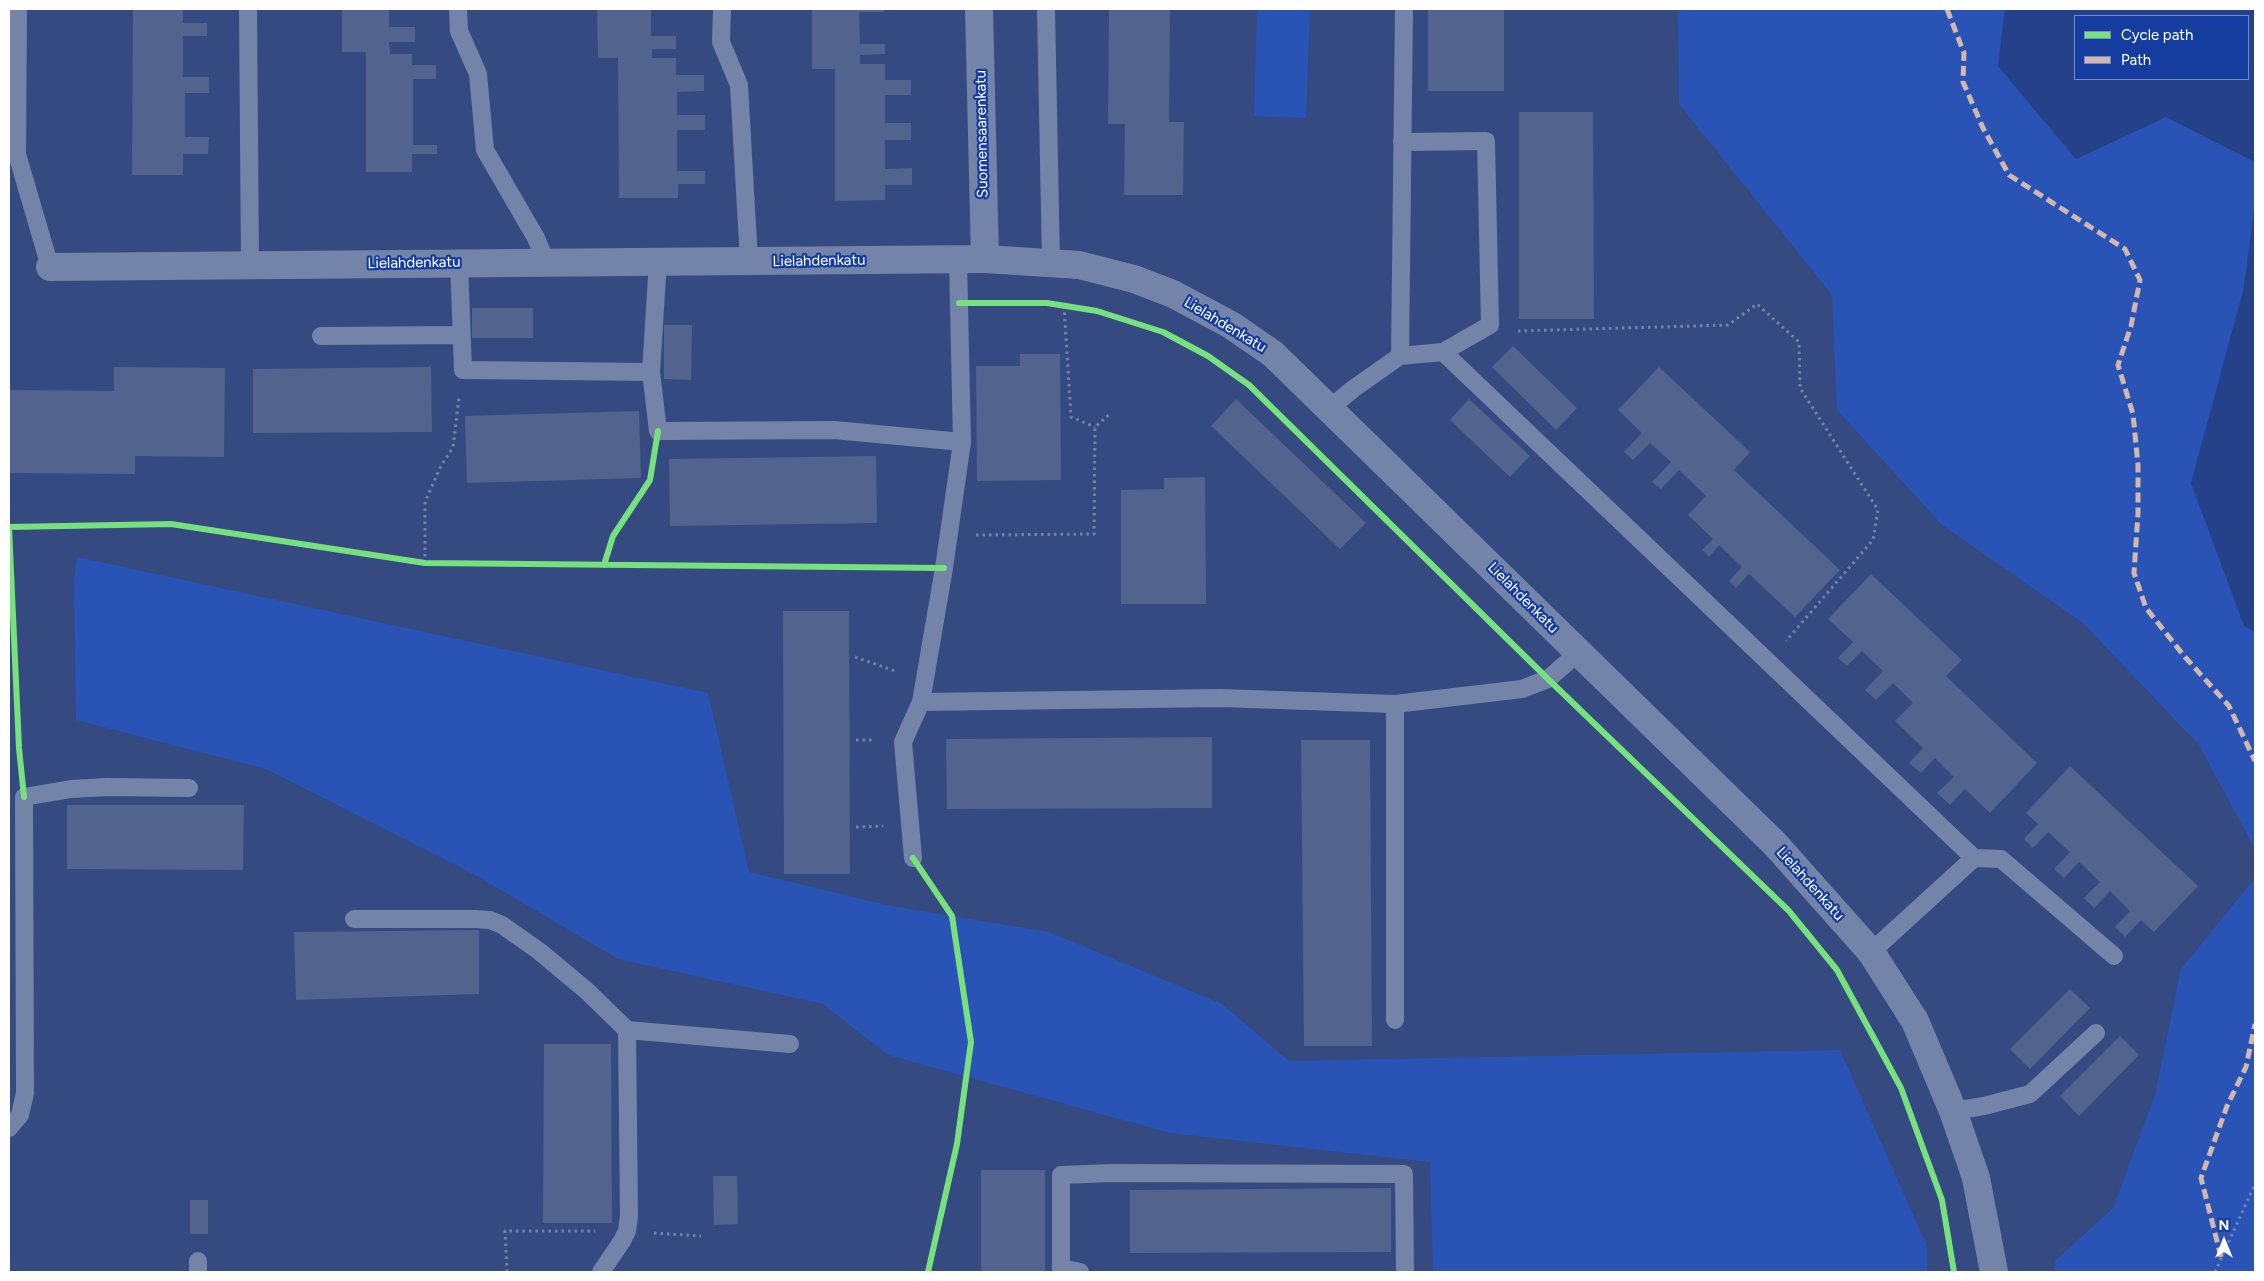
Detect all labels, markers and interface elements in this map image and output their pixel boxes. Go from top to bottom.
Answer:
legend [2074,15,2249,80]
text: Cycle path [2121,26,2193,44]
text: Path [2121,51,2151,69]
street label: Suomensaarenkatu [972,70,992,198]
street label: Lielahdenkatu [772,251,866,271]
street label: Lielahdenkatu [367,253,461,273]
street label: Lielahdenkatu [1181,293,1269,357]
street label: Lielahdenkatu [1484,559,1562,637]
street label: Lielahdenkatu [1772,843,1848,925]
north arrow [2199,1216,2249,1266]
text: N [2219,1217,2229,1234]

